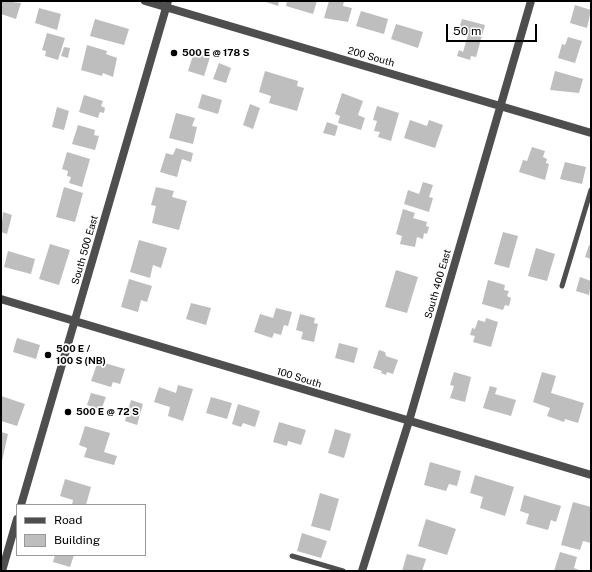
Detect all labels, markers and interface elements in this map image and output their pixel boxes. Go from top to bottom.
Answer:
scale bar [448,16,539,42]
text: 50 m [453,24,481,38]
street label: 200 South [346,45,396,69]
place label: 500 E @ 178 S [182,47,249,59]
marker: 500 E @ 178 S [169,48,179,58]
street label: South 500 East [69,214,101,286]
street label: South 400 East [422,248,454,320]
place label: 500 E / 100 S (NB) [56,343,106,366]
marker: 500 E / 100 S (NB) [43,350,53,360]
street label: 100 South [275,365,323,391]
place label: 500 E @ 72 S [76,406,139,418]
marker: 500 E @ 72 S [63,407,73,417]
legend [16,504,146,556]
text: Road [54,513,82,527]
text: Building [54,533,100,547]

